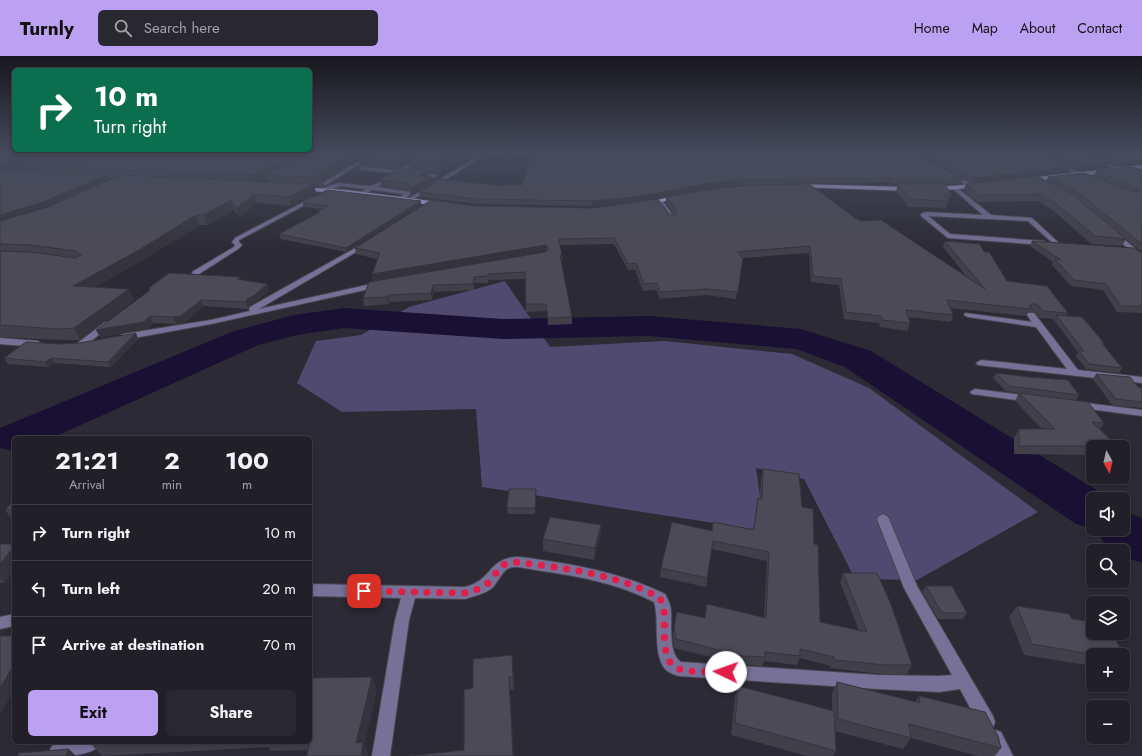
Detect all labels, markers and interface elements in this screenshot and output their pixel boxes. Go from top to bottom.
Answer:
search box [98,10,378,46]
text: Turnly [20,15,74,42]
icon: search [112,17,134,39]
text: Search here [144,17,220,39]
text: Home [914,18,950,38]
text: Map [972,18,998,38]
text: About [1020,18,1055,38]
text: Contact [1077,18,1122,38]
text: 10 m [94,76,158,117]
icon: right [28,84,80,136]
text: Turn right [94,114,166,140]
north arrow [1086,440,1130,484]
map controls [1086,440,1130,744]
text: 21:21 [55,443,119,478]
text: 2 [164,443,180,478]
text: 100 [225,443,269,478]
text: Arrival [69,475,105,494]
text: min [162,475,182,494]
text: m [242,475,252,494]
button: sound [1086,492,1130,536]
icon: right [28,522,50,544]
text: Turn right [62,522,130,544]
text: 10 m [264,522,296,544]
button: search [1086,544,1130,588]
pin [347,574,381,608]
icon: left [28,578,50,600]
text: Turn left [62,578,120,600]
text: 20 m [262,578,296,600]
icon: arrive [353,580,375,602]
button: layers [1086,596,1130,640]
icon: arrive [28,634,50,656]
text: Arrive at destination [62,634,204,656]
text: 70 m [263,634,296,656]
button: + [1086,648,1130,692]
position arrow [705,651,747,693]
button: Exit [28,690,158,736]
button: Share [166,690,296,736]
button: − [1086,700,1130,744]

